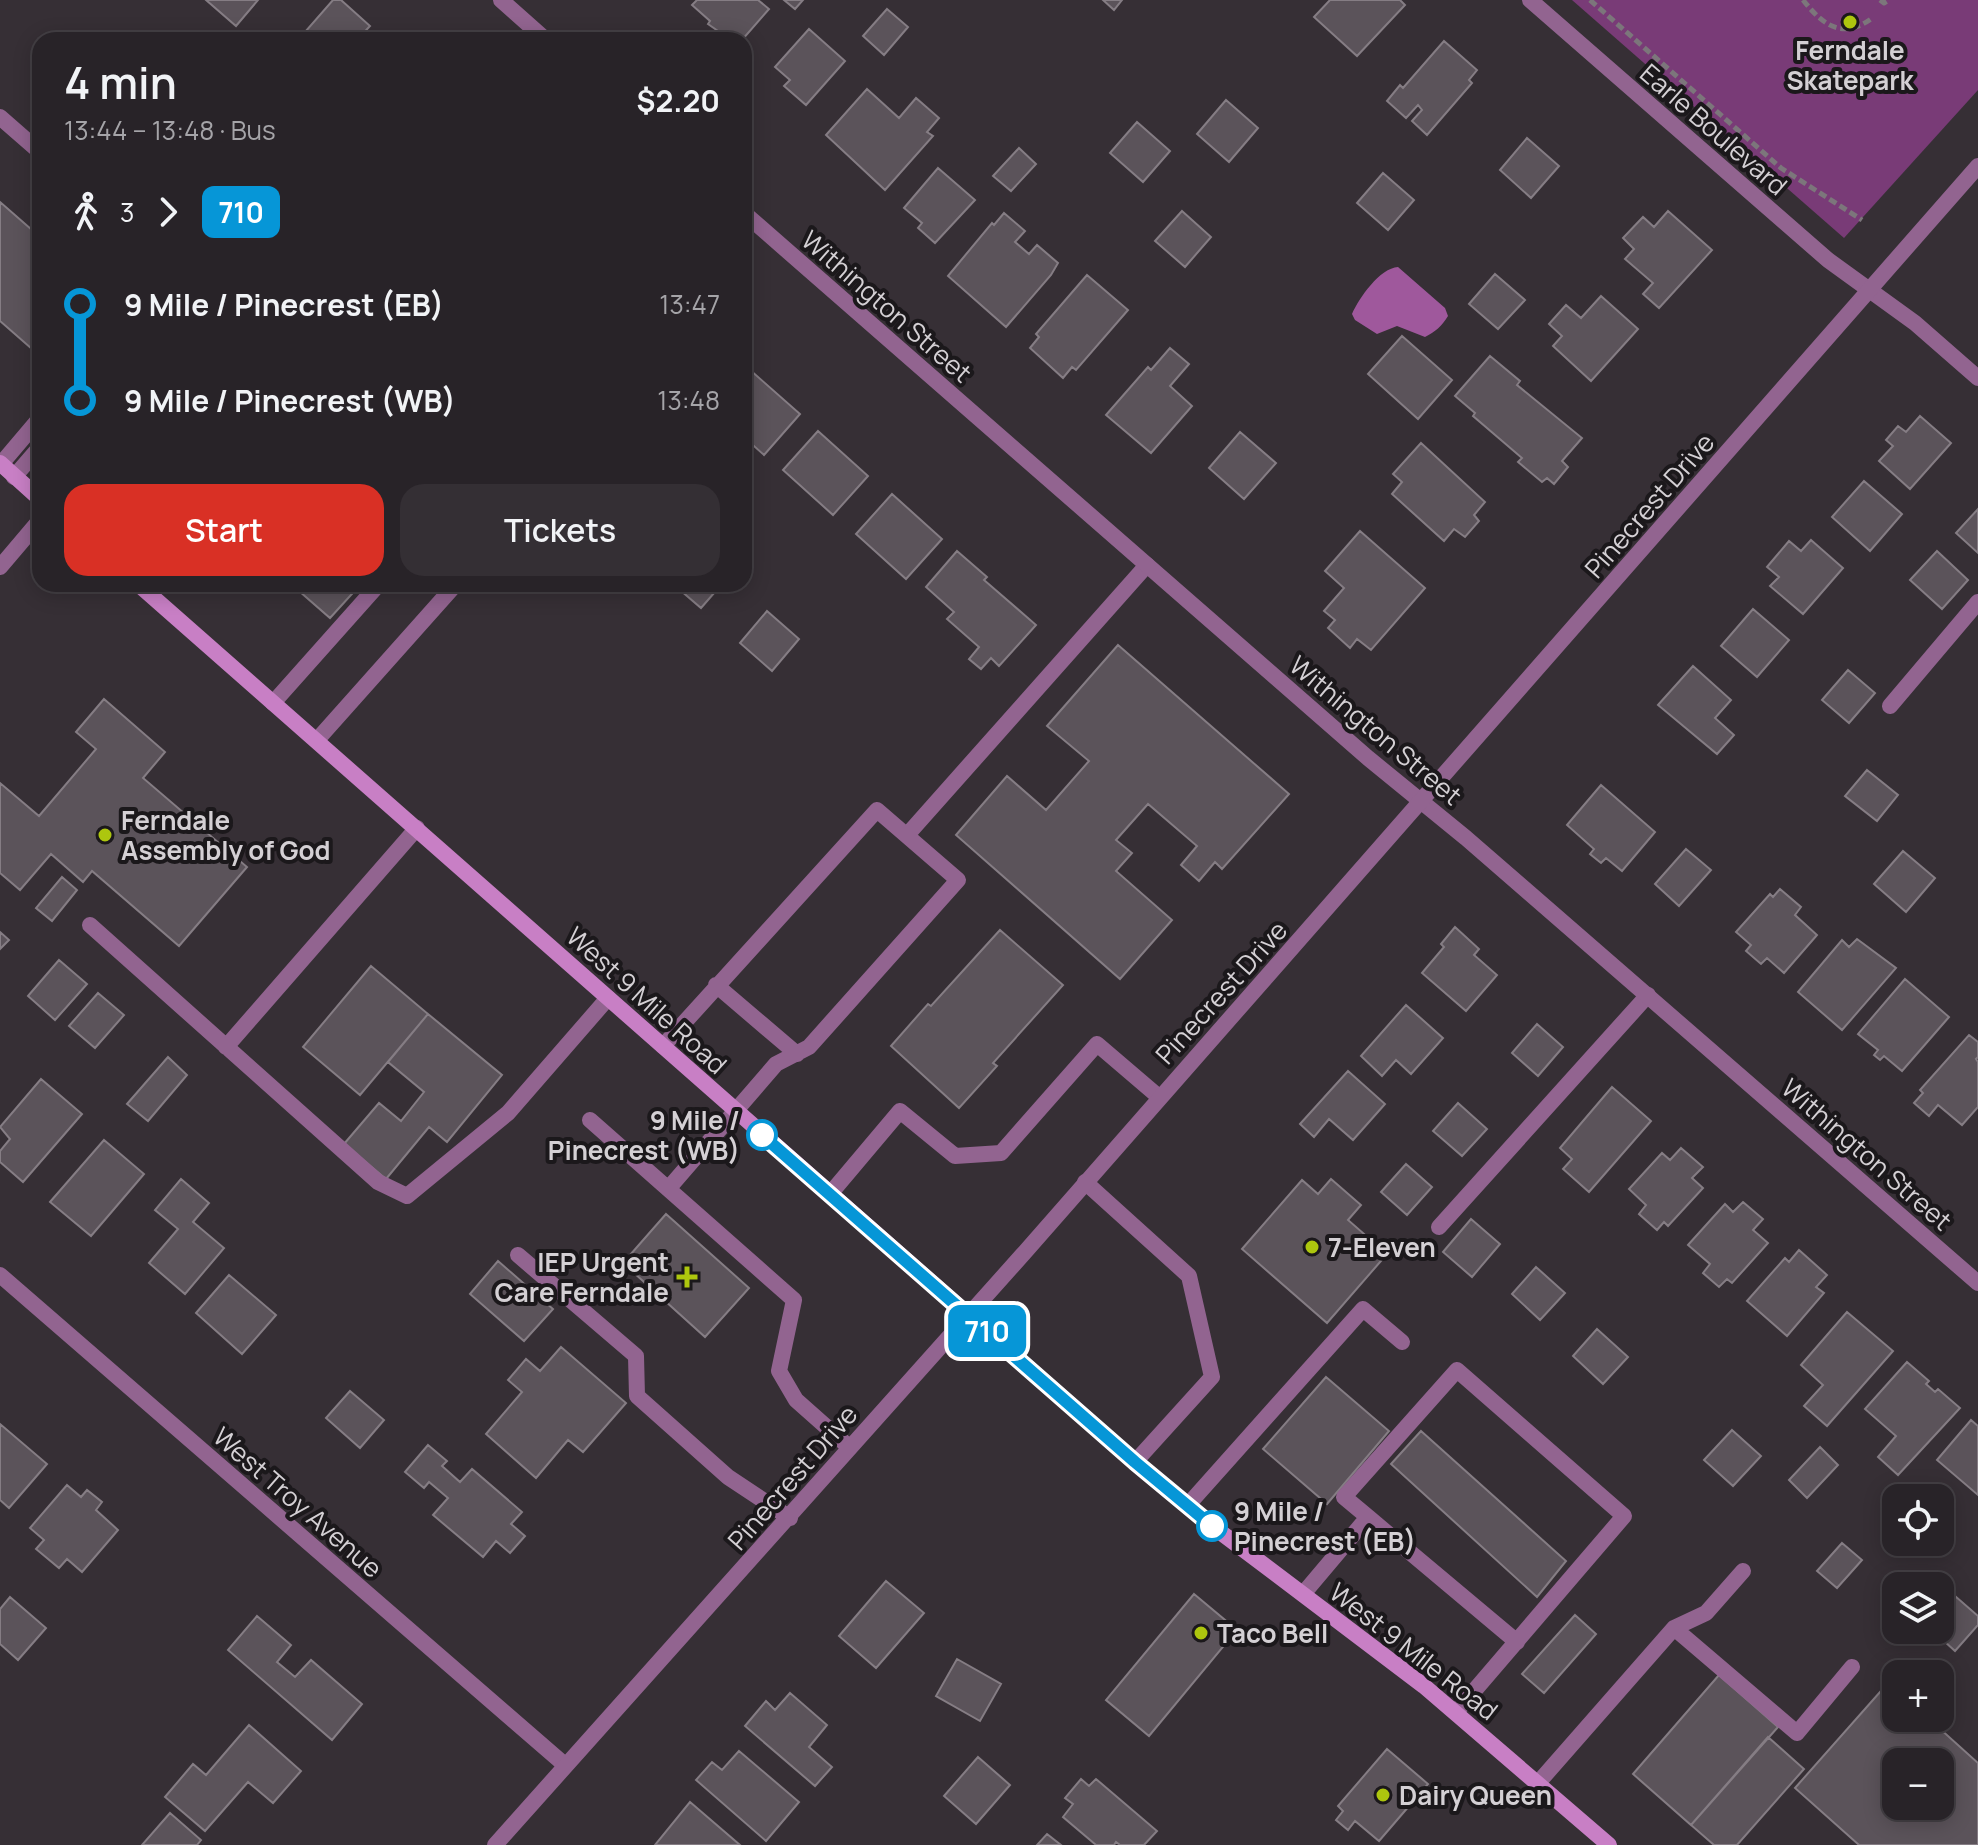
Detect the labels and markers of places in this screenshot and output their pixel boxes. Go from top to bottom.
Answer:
marker: Ferndale Skatepark [1841,13,1859,31]
place label: Ferndale Skatepark [1786,32,1915,98]
place label: Ferndale Assembly of God [121,802,331,868]
marker: Ferndale Assembly of God [96,826,114,844]
place label: 9 Mile / Pinecrest (WB) [548,1102,740,1168]
marker: 9 Mile / Pinecrest (WB) [747,1120,777,1150]
place label: 7-Eleven [1328,1229,1436,1265]
marker: 7-Eleven [1303,1238,1321,1256]
place label: IEP Urgent Care Ferndale [495,1244,669,1310]
marker: IEP Urgent Care Ferndale [676,1266,698,1288]
place label: 9 Mile / Pinecrest (EB) [1234,1493,1416,1559]
marker: 9 Mile / Pinecrest (EB) [1197,1511,1227,1541]
place label: Taco Bell [1217,1615,1328,1651]
marker: Taco Bell [1192,1624,1210,1642]
place label: Dairy Queen [1399,1777,1552,1813]
marker: Dairy Queen [1374,1786,1392,1804]

